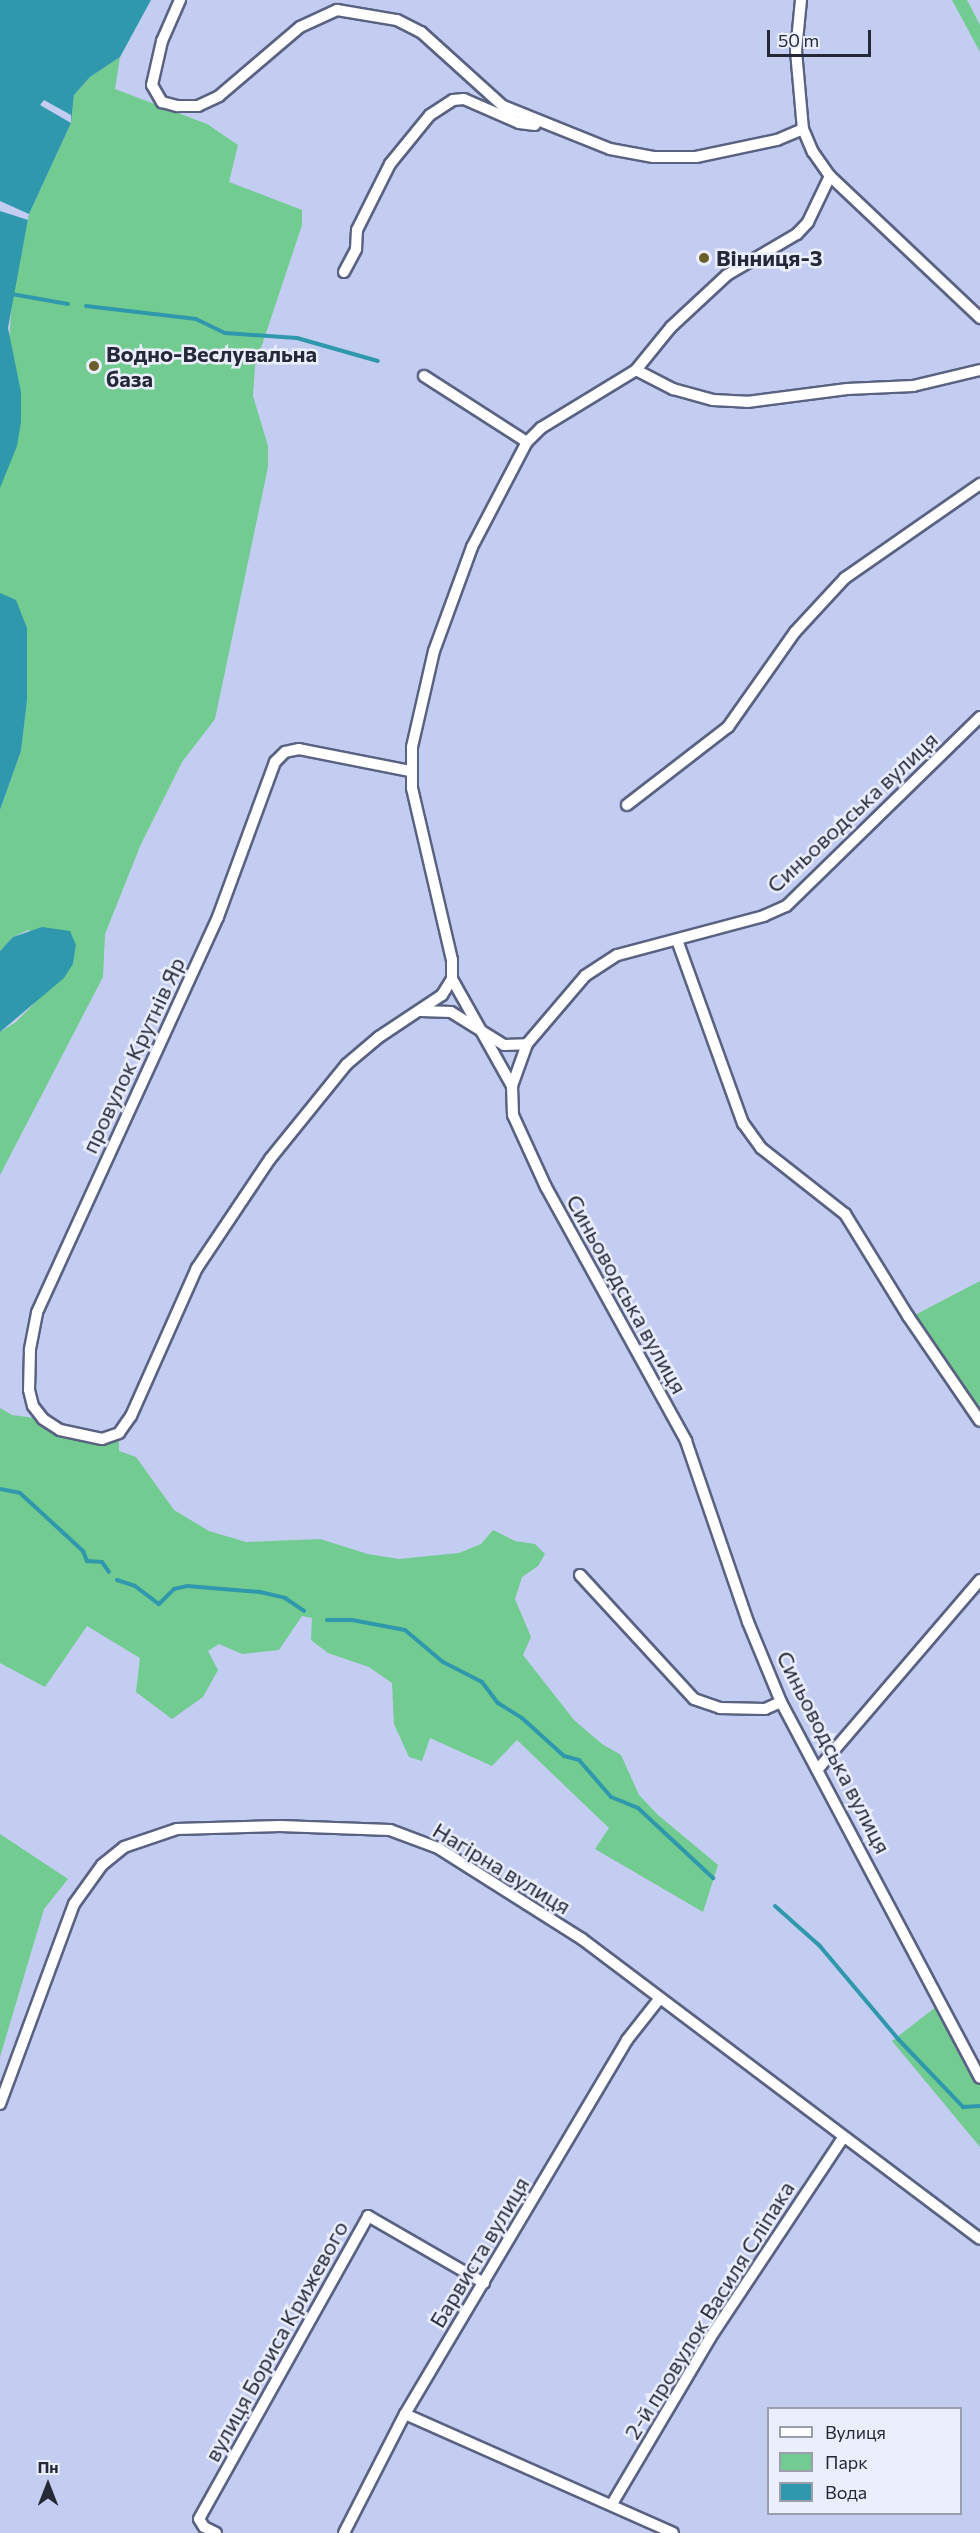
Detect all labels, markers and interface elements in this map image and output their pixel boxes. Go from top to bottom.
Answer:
scale bar [770,18,874,56]
text: 50 m [778,29,819,51]
place label: Вінниця-3 [716,245,823,271]
marker: Вінниця-3 [697,251,711,265]
place label: Водно-Веслувальна база [106,340,317,392]
marker: Водно-Веслувальна база [87,359,101,373]
street label: Синьоводська вулиця [761,726,943,898]
street label: провулок Крутнів Яр [76,953,190,1157]
street label: Синьоводська вулиця [561,1190,693,1398]
street label: Синьоводська вулиця [771,1646,897,1858]
street label: Нагірна вулиця [428,1816,576,1920]
street label: Барвиста вулиця [424,2172,534,2332]
street label: 2-й провулок Василя Сліпака [619,2176,799,2444]
street label: вулиця Бориса Крижевого [199,2216,353,2466]
legend [767,2407,962,2515]
text: Вулиця [825,2421,886,2443]
text: Парк [825,2451,868,2473]
north arrow [18,2455,78,2515]
text: Пн [37,2457,59,2476]
text: Вода [825,2481,867,2503]

